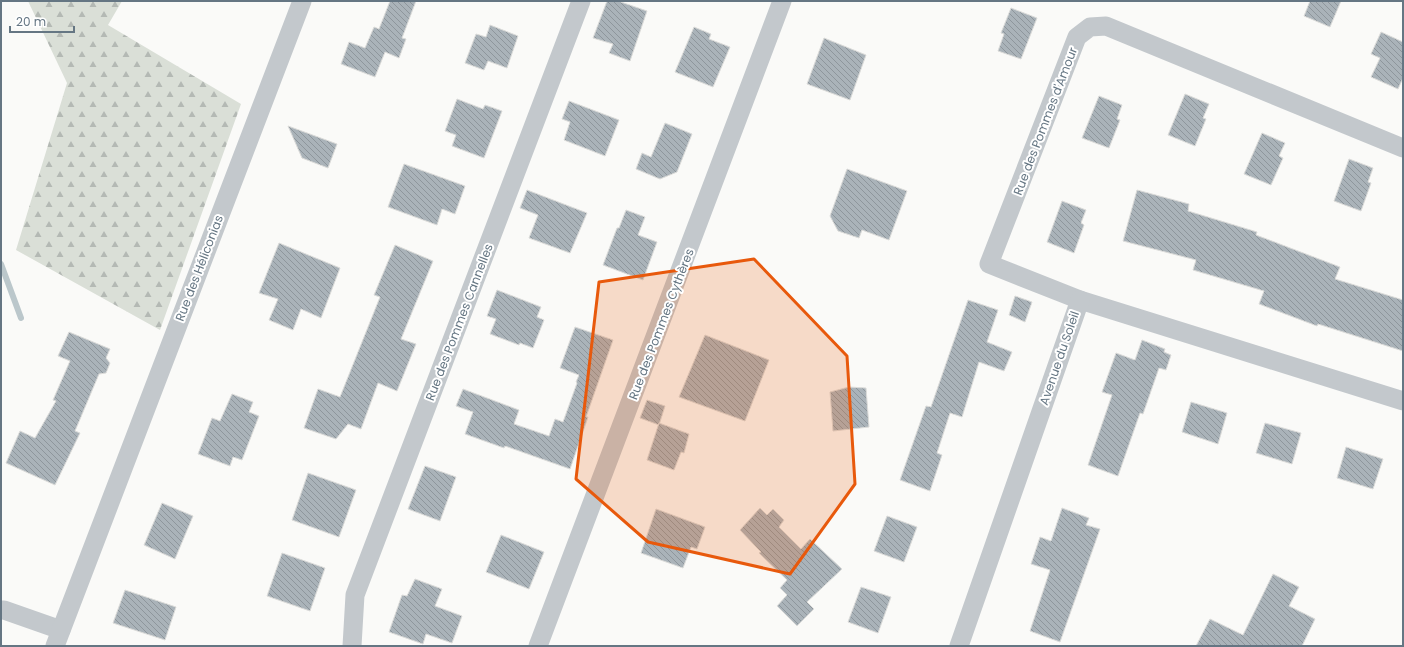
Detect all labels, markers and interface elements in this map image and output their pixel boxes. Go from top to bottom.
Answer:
scale bar [10,8,74,34]
text: 20 m [16,13,46,30]
street label: Rue des Pommes d'Amour [1009,44,1081,197]
street label: Rue des Héliconias [171,213,227,323]
street label: Rue des Pommes Cannelles [421,241,497,403]
street label: Rue des Pommes Cythères [624,246,698,402]
street label: Avenue du Soleil [1035,309,1083,407]

